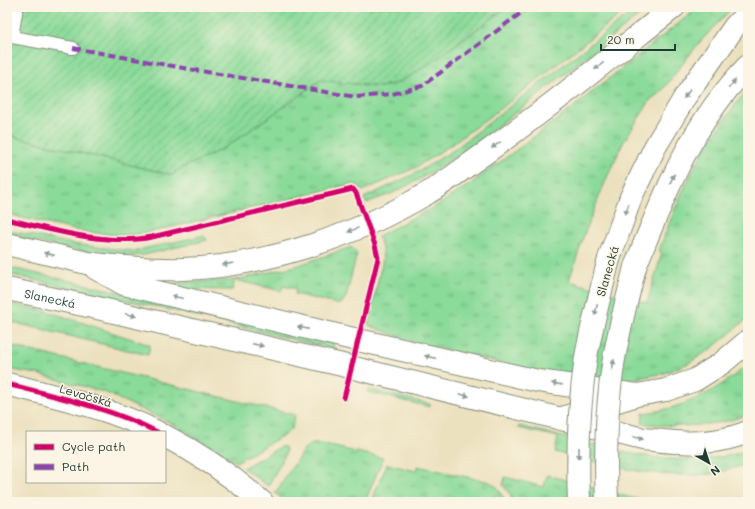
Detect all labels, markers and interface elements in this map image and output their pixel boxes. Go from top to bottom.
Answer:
scale bar [601,26,675,52]
text: 20 m [607,31,635,47]
one-way arrow [594,61,605,70]
one-way arrow [727,78,736,89]
one-way arrow [683,89,691,99]
one-way arrow [491,141,502,149]
one-way arrow [669,174,675,185]
one-way arrow [624,203,630,215]
one-way arrow [346,227,358,233]
street label: Slanecká [592,244,622,298]
one-way arrow [43,251,55,257]
one-way arrow [222,261,234,267]
street label: Slanecká [23,285,77,311]
one-way arrow [171,294,183,300]
one-way arrow [593,305,599,317]
one-way arrow [125,313,137,319]
one-way arrow [297,324,309,330]
one-way arrow [252,343,264,349]
one-way arrow [424,353,436,359]
one-way arrow [610,359,616,371]
street label: Levočská [58,380,114,410]
one-way arrow [551,381,563,387]
one-way arrow [458,392,470,398]
legend [26,431,166,483]
one-way arrow [632,435,644,441]
text: Cycle path [62,438,125,454]
north arrow [689,443,729,483]
one-way arrow [575,447,582,459]
text: Path [62,458,89,474]
text: N [708,463,724,480]

